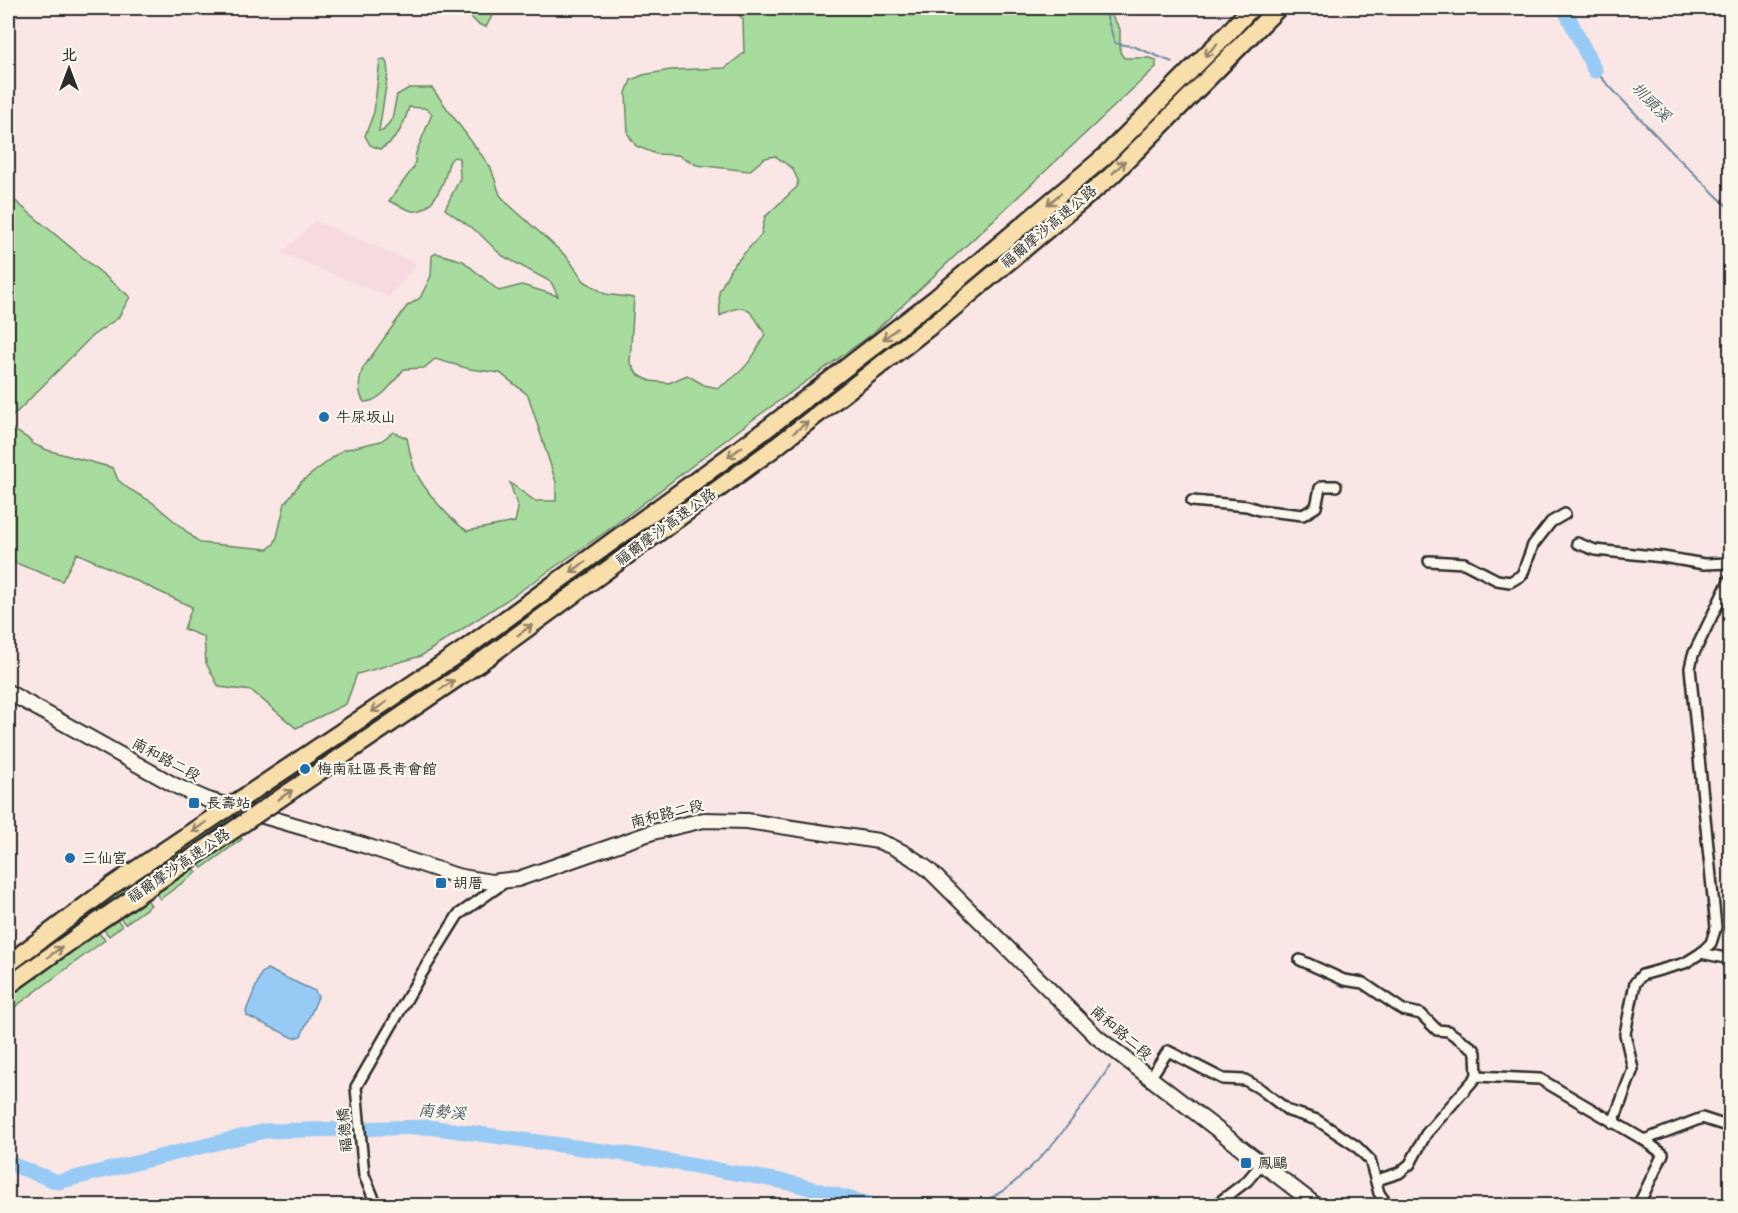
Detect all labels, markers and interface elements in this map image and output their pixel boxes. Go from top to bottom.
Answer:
north arrow [39,39,99,99]
one-way arrow [1204,43,1219,58]
text: 北 [61,45,77,65]
water label: 圳頭溪 [1627,78,1676,127]
one-way arrow [1112,160,1127,175]
street label: 福爾摩沙高速公路 [997,181,1101,273]
one-way arrow [1046,192,1062,205]
one-way arrow [882,327,898,340]
place label: 牛尿坂山 [336,408,396,427]
marker: 牛尿坂山 [317,410,331,424]
one-way arrow [792,421,808,433]
one-way arrow [728,446,744,458]
street label: 福爾摩沙高速公路 [612,484,720,570]
one-way arrow [570,561,586,573]
one-way arrow [517,624,533,636]
one-way arrow [438,679,455,692]
one-way arrow [371,701,387,713]
street label: 南和路二段 [128,734,204,786]
place label: 梅南社區長青會館 [317,760,437,779]
marker: 梅南社區長青會館 [298,762,312,776]
one-way arrow [276,788,293,800]
place label: 長壽站 [206,794,251,813]
marker: 長壽站 [187,796,201,810]
street label: 南和路二段 [628,796,706,832]
one-way arrow [191,821,208,834]
street label: 福爾摩沙高速公路 [124,825,234,907]
place label: 三仙宮 [82,849,127,868]
marker: 三仙宮 [63,851,77,865]
place label: 胡厝 [453,874,483,893]
marker: 胡厝 [434,876,448,890]
one-way arrow [46,946,62,958]
street label: 南和路二段 [1086,1002,1156,1064]
water label: 南勢溪 [417,1100,468,1124]
street label: 福德橋 [334,1107,356,1153]
place label: 鳳鷗 [1258,1154,1288,1173]
marker: 鳳鷗 [1239,1156,1253,1170]

